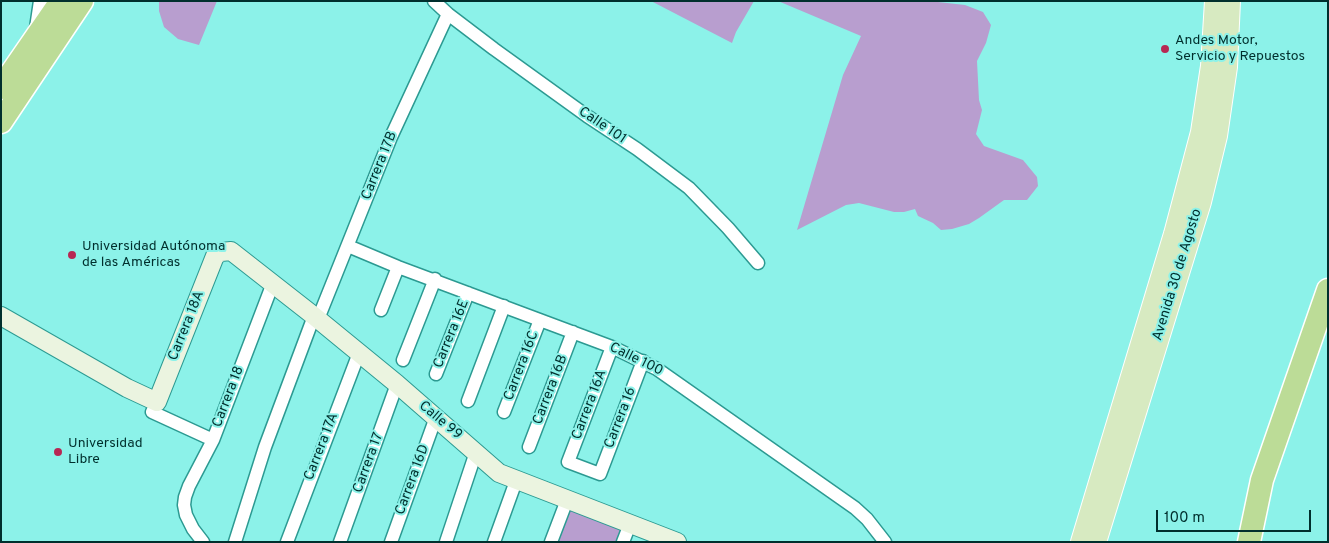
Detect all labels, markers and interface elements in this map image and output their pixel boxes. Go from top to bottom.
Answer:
place label: Andes Motor, Servicio y Repuestos [1175,33,1305,65]
marker: Andes Motor, Servicio y Repuestos [1159,43,1171,55]
street label: Calle 101 [575,104,629,148]
street label: Carrera 17B [359,129,401,203]
street label: Avenida 30 de Agosto [1150,207,1206,343]
place label: Universidad Autónoma de las Américas [82,239,225,272]
marker: Universidad Autónoma de las Américas [66,249,78,261]
street label: Carrera 18A [165,289,209,363]
street label: Carrera 16E [431,297,473,371]
street label: Carrera 16C [501,329,543,403]
street label: Calle 100 [606,340,666,380]
street label: Carrera 16B [530,353,572,427]
street label: Carrera 18 [210,364,248,430]
street label: Carrera 16A [569,368,611,442]
street label: Carrera 16 [602,385,640,451]
street label: Calle 99 [415,398,465,444]
street label: Carrera 17A [301,411,343,483]
street label: Carrera 17 [350,431,388,495]
place label: Universidad Libre [68,436,143,468]
street label: Carrera 16D [393,443,433,517]
marker: Universidad Libre [52,446,64,458]
scale bar [1159,500,1314,532]
text: 100 m [1164,509,1205,528]

